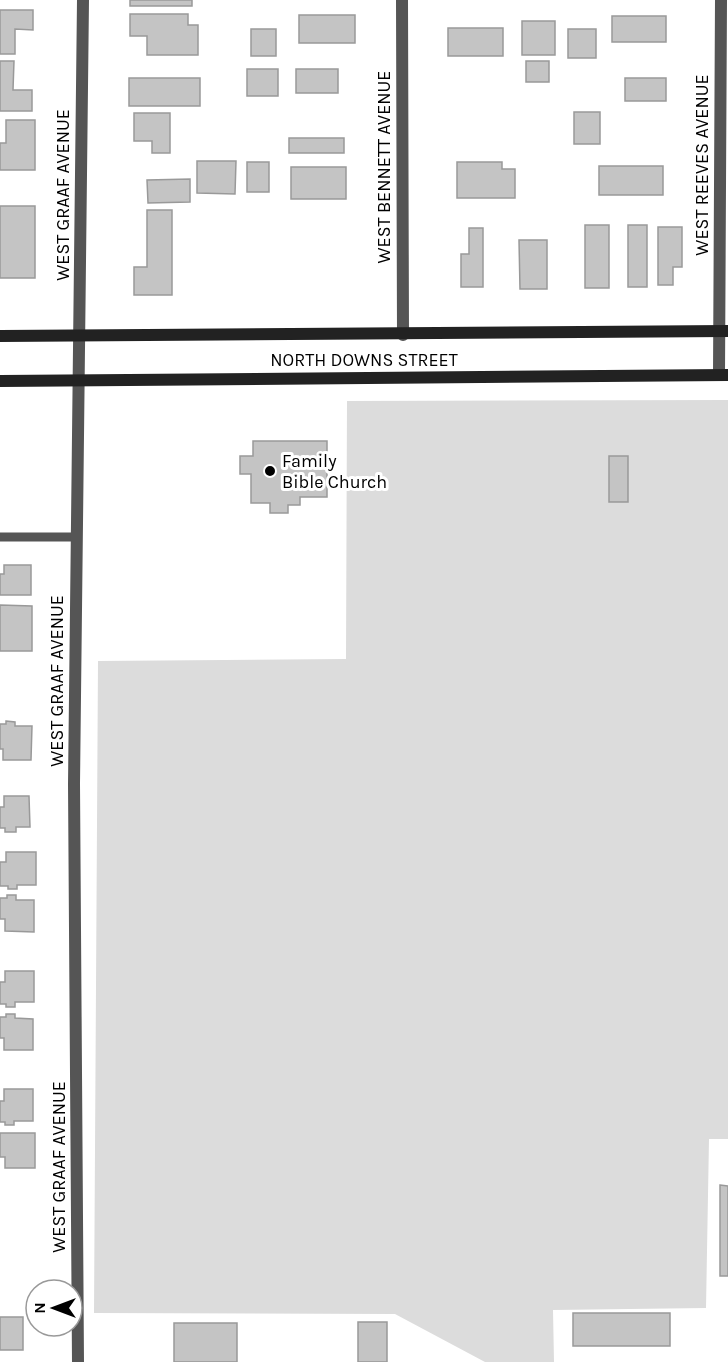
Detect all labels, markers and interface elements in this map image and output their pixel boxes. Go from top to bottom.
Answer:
street label: WEST BENNETT AVENUE [373,71,395,263]
street label: WEST REEVES AVENUE [691,74,713,256]
street label: WEST GRAAF AVENUE [52,109,74,281]
street label: NORTH DOWNS STREET [270,349,458,371]
place label: Family Bible Church [282,450,387,493]
marker: Family Bible Church [263,464,277,478]
street label: WEST GRAAF AVENUE [46,595,68,767]
street label: WEST GRAAF AVENUE [48,1081,70,1253]
north arrow [24,1278,84,1338]
text: N [30,1302,49,1314]

